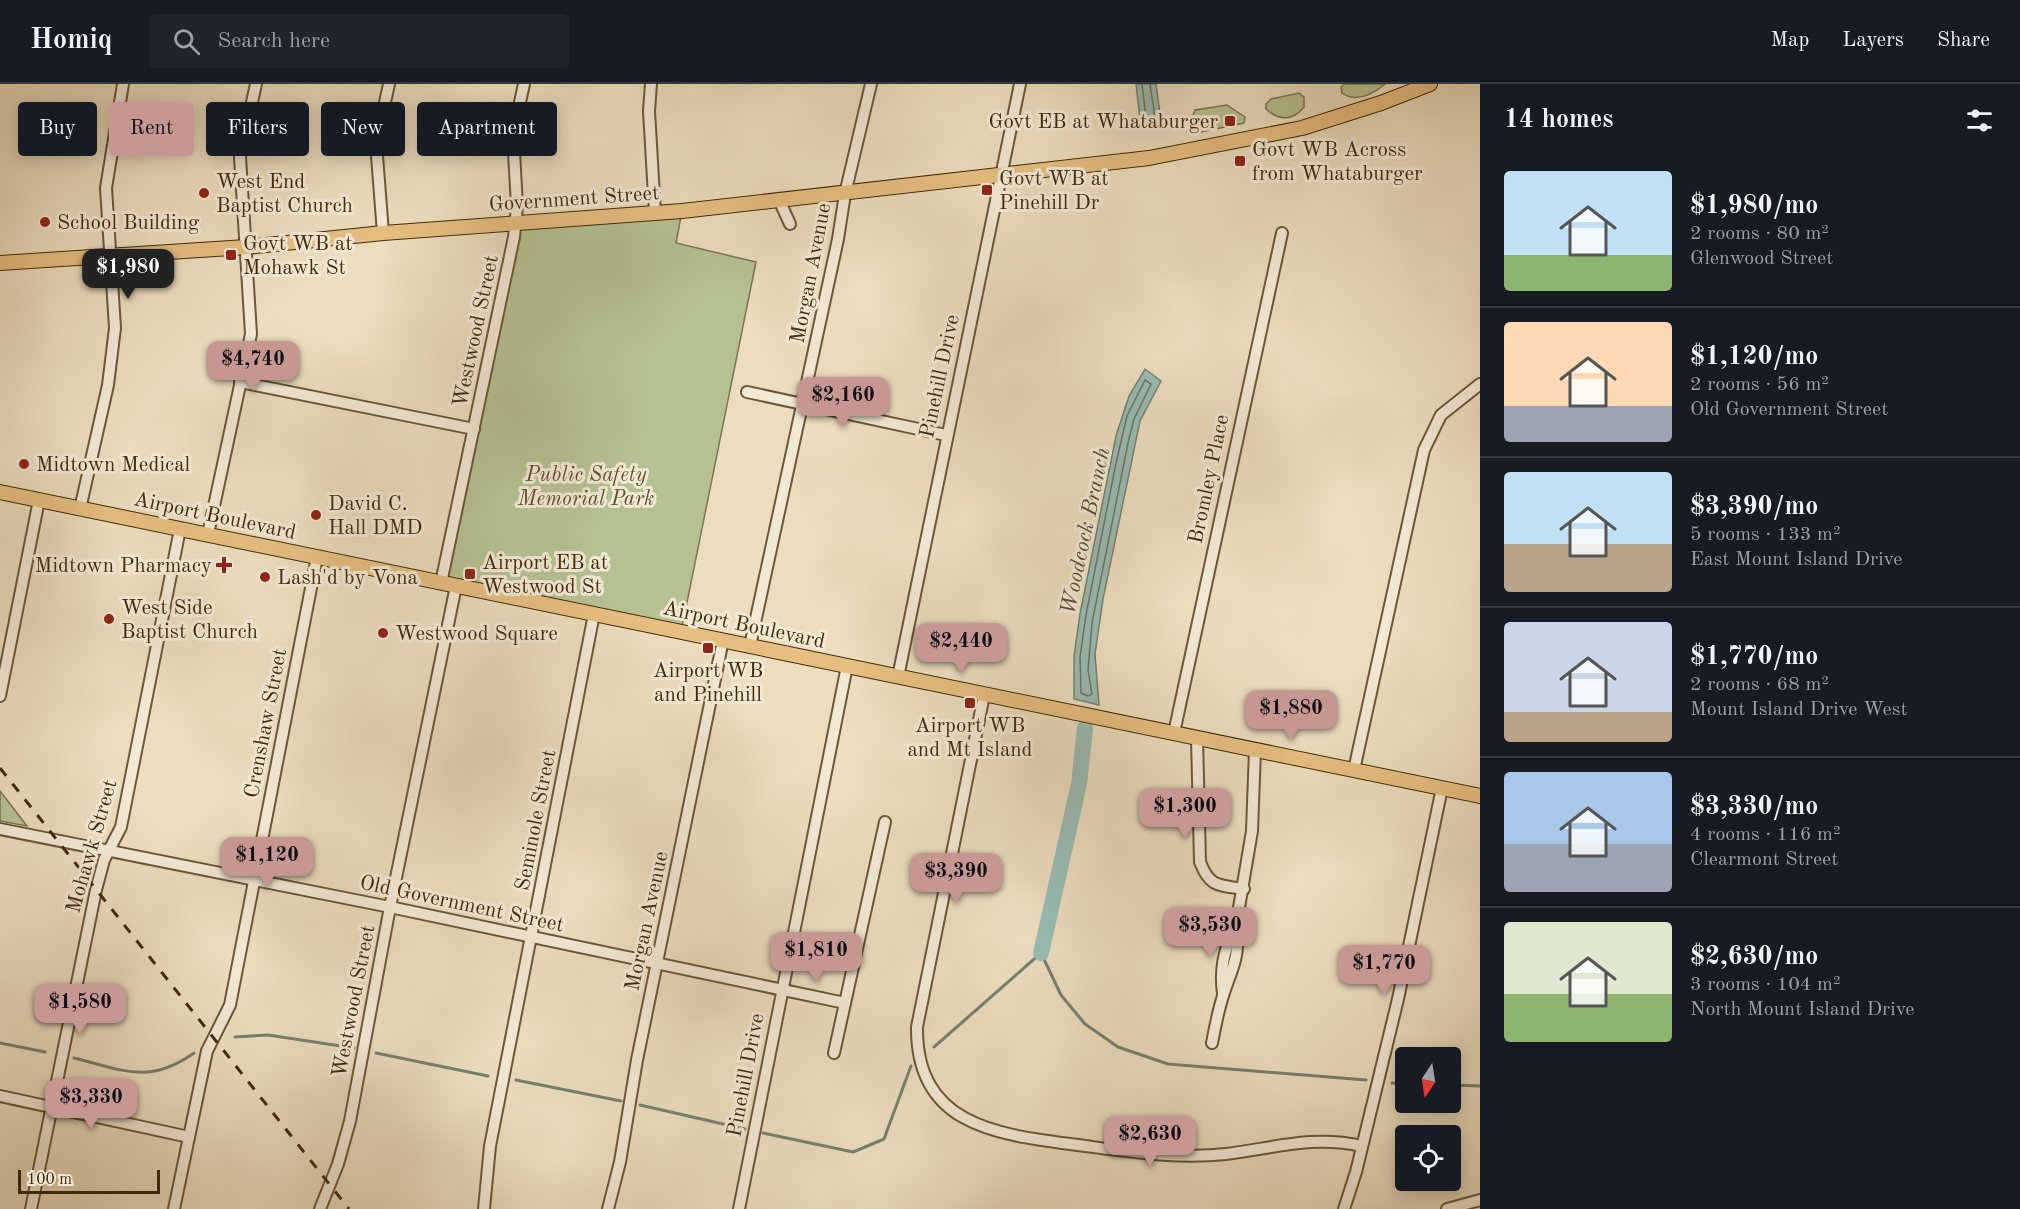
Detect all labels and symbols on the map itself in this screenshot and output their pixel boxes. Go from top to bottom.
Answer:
place label: Govt EB at Whataburger [988,112,1218,133]
marker: Govt EB at Whataburger [1223,114,1237,128]
place label: Govt WB Across from Whataburger [1252,140,1423,185]
marker: Govt WB Across from Whataburger [1233,154,1247,168]
place label: Govt WB at Pinehill Dr [999,169,1109,214]
place label: West End Baptist Church [216,172,353,217]
street label: Government Street [488,183,660,216]
marker: Govt WB at Pinehill Dr [980,183,994,197]
marker: West End Baptist Church [197,186,211,200]
street label: Morgan Avenue [788,201,835,345]
place label: School Building [57,213,200,234]
marker: School Building [38,215,52,229]
place label: Govt WB at Mohawk St [243,234,353,279]
marker: Govt WB at Mohawk St [224,248,238,262]
pin: $1,980 [79,249,177,300]
street label: Westwood Street [450,253,503,409]
street label: Pinehill Drive [917,313,964,440]
pin: $4,740 [204,341,302,392]
pin: $2,160 [794,377,892,428]
street label: Bromley Place [1186,413,1233,546]
water label: Woodcock Branch [1057,445,1115,617]
place label: Midtown Medical [36,455,191,476]
marker: Midtown Medical [17,457,31,471]
park label: Public Safety Memorial Park [517,465,654,510]
street label: Airport Boulevard [132,489,298,544]
place label: David C. Hall DMD [328,494,423,539]
marker: David C. Hall DMD [309,508,323,522]
place label: Airport EB at Westwood St [482,553,608,598]
place label: Midtown Pharmacy [35,556,212,577]
marker: Midtown Pharmacy [217,558,231,572]
marker: Airport EB at Westwood St [463,567,477,581]
place label: Lash'd by Vona [277,568,418,589]
marker: Lash'd by Vona [258,570,272,584]
place label: West Side Baptist Church [121,598,258,643]
street label: Airport Boulevard [661,598,827,653]
marker: West Side Baptist Church [102,612,116,626]
pin: $2,440 [912,623,1010,674]
place label: Westwood Square [395,624,558,645]
marker: Westwood Square [376,626,390,640]
marker: Airport WB and Pinehill [701,641,715,655]
street label: Crenshaw Street [242,647,291,800]
place label: Airport WB and Pinehill [653,661,763,706]
pin: $1,880 [1242,690,1340,741]
marker: Airport WB and Mt Island [963,696,977,710]
place label: Airport WB and Mt Island [907,716,1033,761]
street label: Seminole Street [512,748,560,893]
street label: Mohawk Street [63,777,122,916]
pin: $1,300 [1136,788,1234,839]
pin: $1,120 [218,837,316,888]
street label: Morgan Avenue [622,850,673,993]
pin: $3,390 [907,853,1005,904]
street label: Old Government Street [358,873,566,936]
pin: $3,530 [1161,907,1259,958]
street label: Westwood Street [329,923,380,1079]
pin: $1,810 [767,932,865,983]
pin: $1,770 [1335,945,1433,996]
pin: $1,580 [31,984,129,1035]
street label: Pinehill Drive [724,1012,769,1139]
north arrow [1395,1047,1461,1113]
pin: $3,330 [42,1079,140,1130]
pin: $2,630 [1101,1116,1199,1167]
scale bar [18,1167,160,1194]

